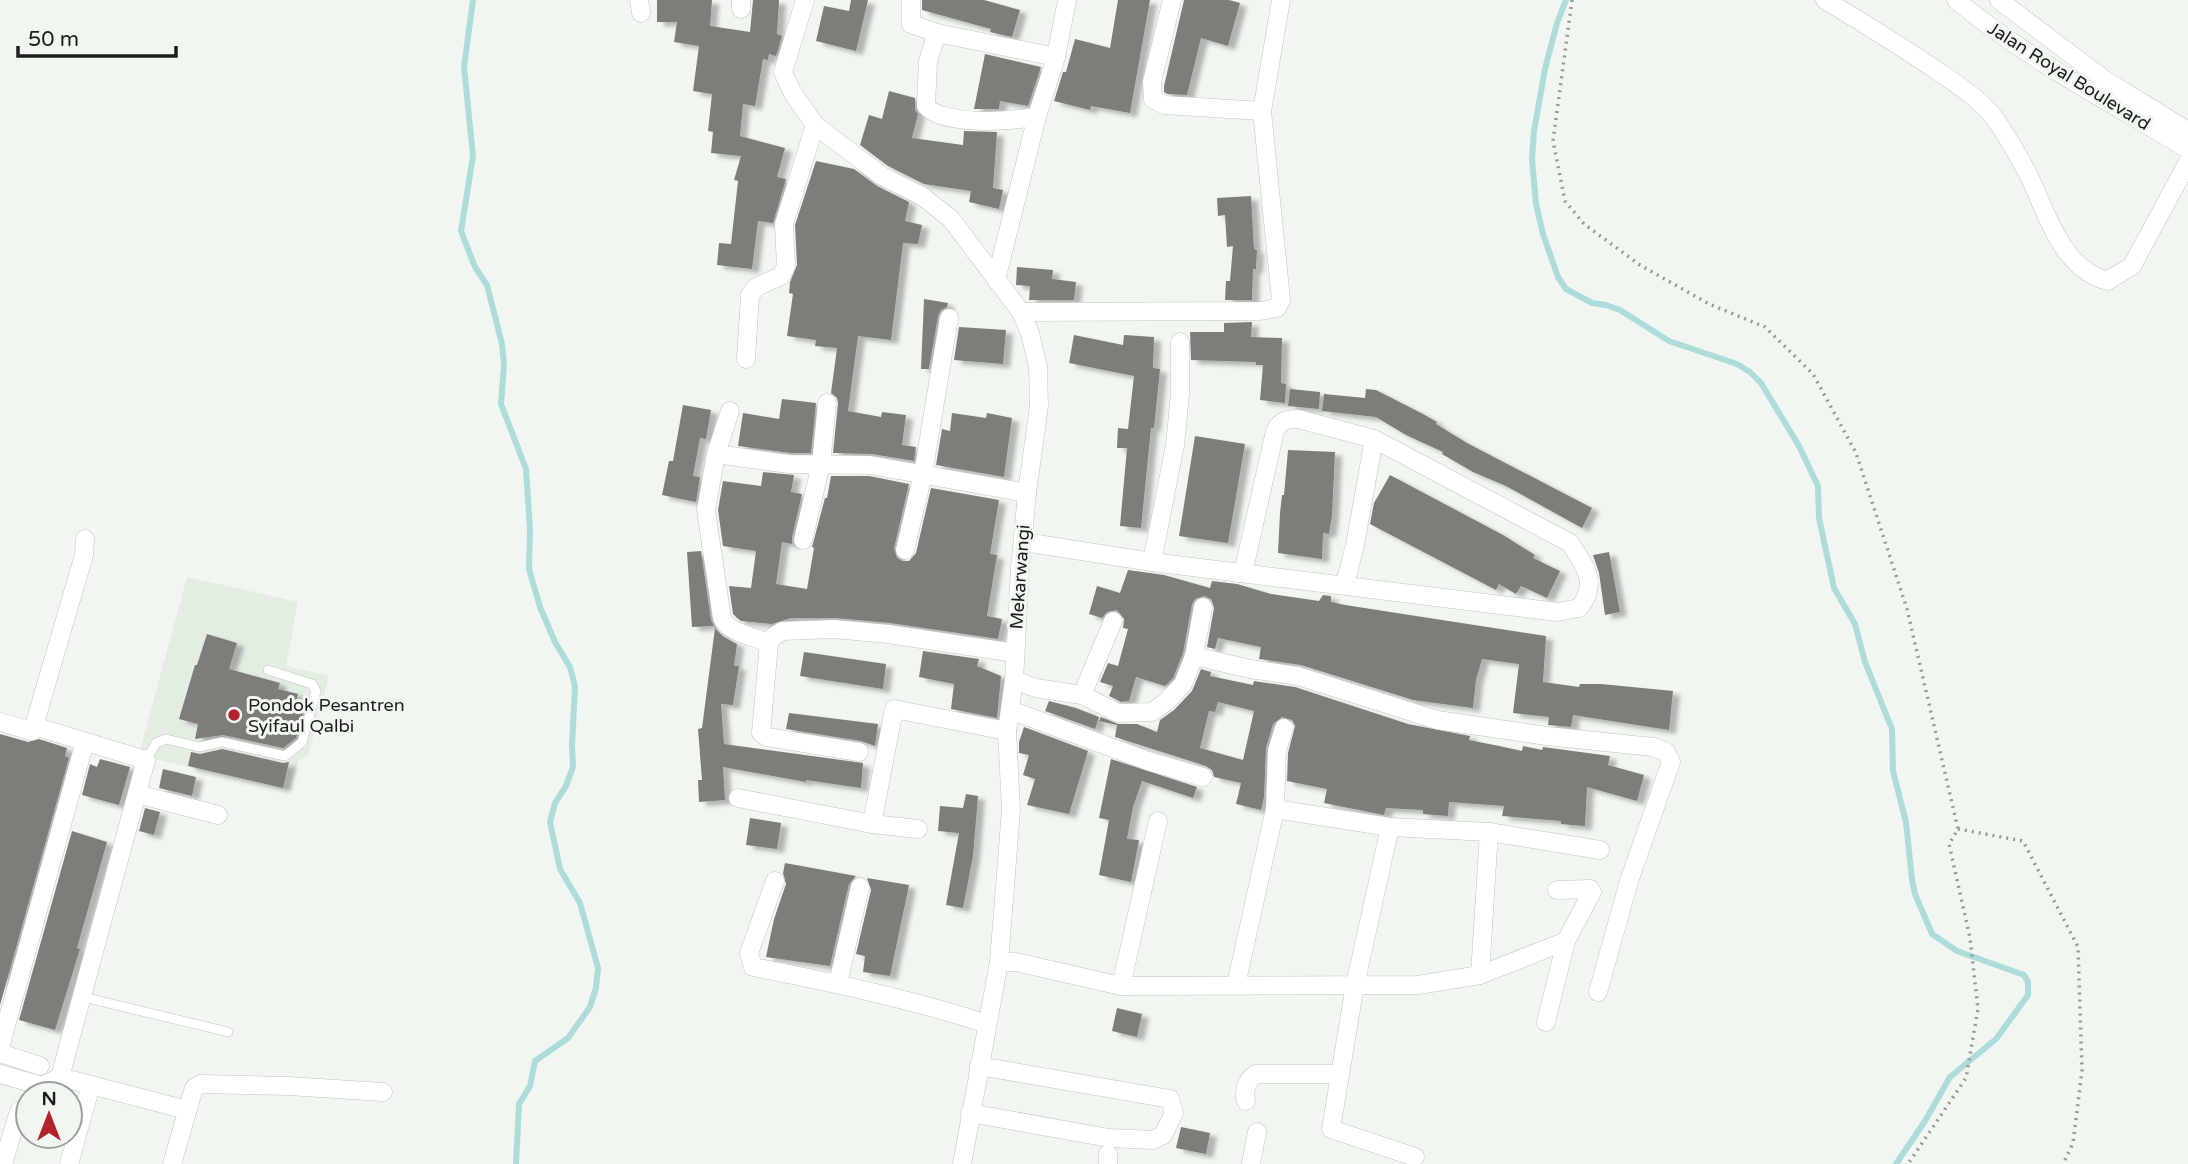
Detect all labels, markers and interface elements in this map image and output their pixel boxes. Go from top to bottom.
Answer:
scale bar [18,14,175,58]
street label: Jalan Royal Boulevard [1984,17,2154,135]
text: 50 m [28,27,79,52]
street label: Mekarwangi [1005,524,1035,630]
place label: Pondok Pesantren Syifaul Qalbi [248,694,405,737]
marker: Pondok Pesantren Syifaul Qalbi [226,707,242,723]
north arrow [14,1080,84,1150]
text: N [41,1088,57,1110]

